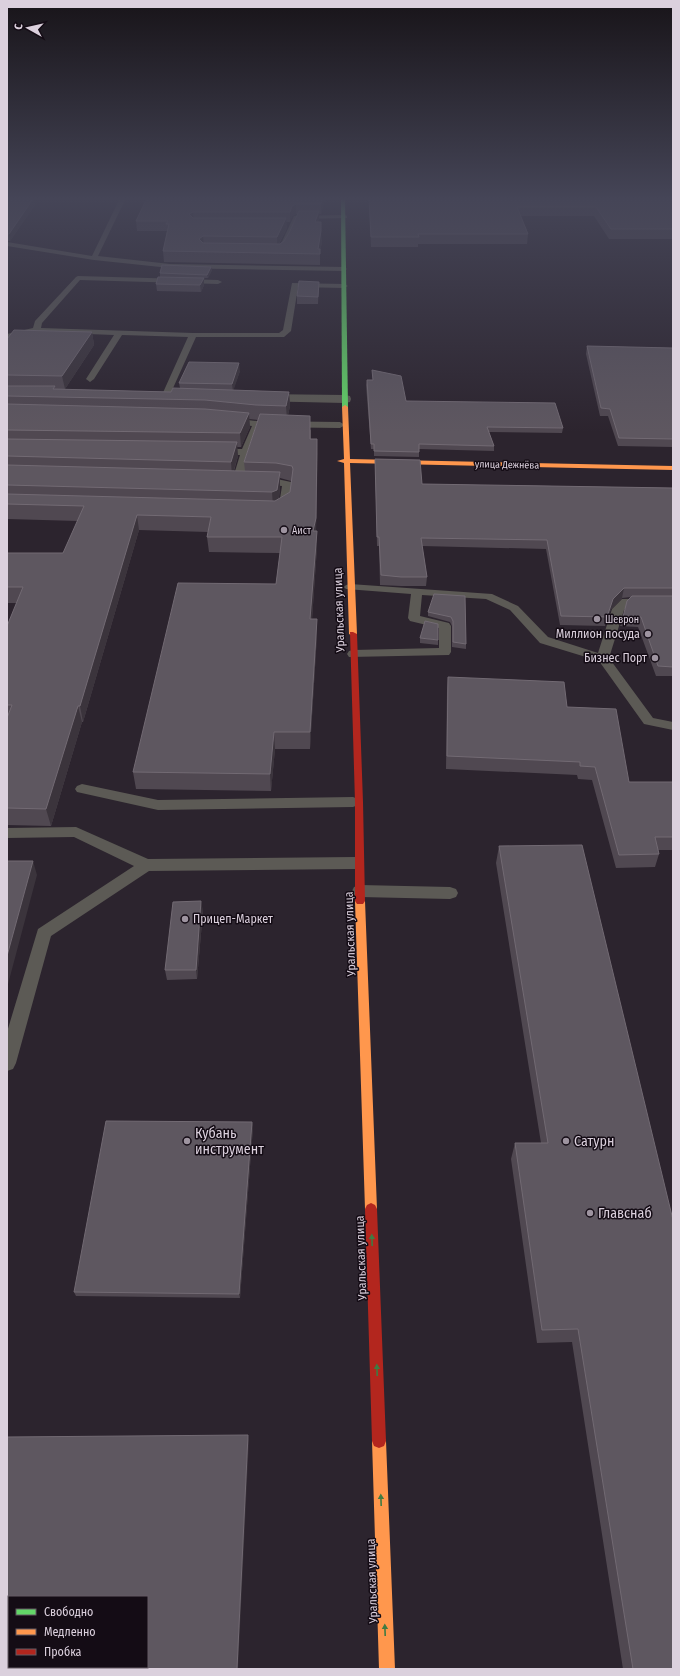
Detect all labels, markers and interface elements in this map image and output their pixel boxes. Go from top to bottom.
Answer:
north arrow [8,8,48,48]
text: С [12,23,25,30]
street label: улица Дежнёва [475,458,539,472]
marker: Аист [279,525,289,535]
place label: Аист [292,525,312,537]
street label: Уральская улица [331,567,348,654]
marker: Шеврон [592,614,602,624]
place label: Шеврон [605,614,639,626]
place label: Миллион посуда [556,627,640,641]
marker: Миллион посуда [643,629,653,639]
place label: Бизнес Порт [584,651,647,665]
marker: Бизнес Порт [650,653,660,663]
street label: Уральская улица [342,891,359,978]
place label: Прицеп-Маркет [193,912,273,926]
marker: Прицеп-Маркет [180,914,190,924]
place label: Кубань инструмент [195,1125,264,1158]
place label: Сатурн [574,1133,614,1150]
marker: Кубань инструмент [182,1136,192,1146]
marker: Сатурн [561,1136,571,1146]
place label: Главснаб [598,1205,652,1222]
marker: Главснаб [585,1208,595,1218]
street label: Уральская улица [353,1215,370,1302]
one-way arrow [369,1233,375,1246]
one-way arrow [373,1364,380,1376]
one-way arrow [378,1493,384,1506]
street label: Уральская улица [364,1538,381,1625]
legend [8,1596,148,1668]
text: Свободно [44,1605,93,1619]
one-way arrow [382,1624,389,1636]
text: Медленно [44,1625,96,1639]
text: Пробка [44,1645,82,1659]

